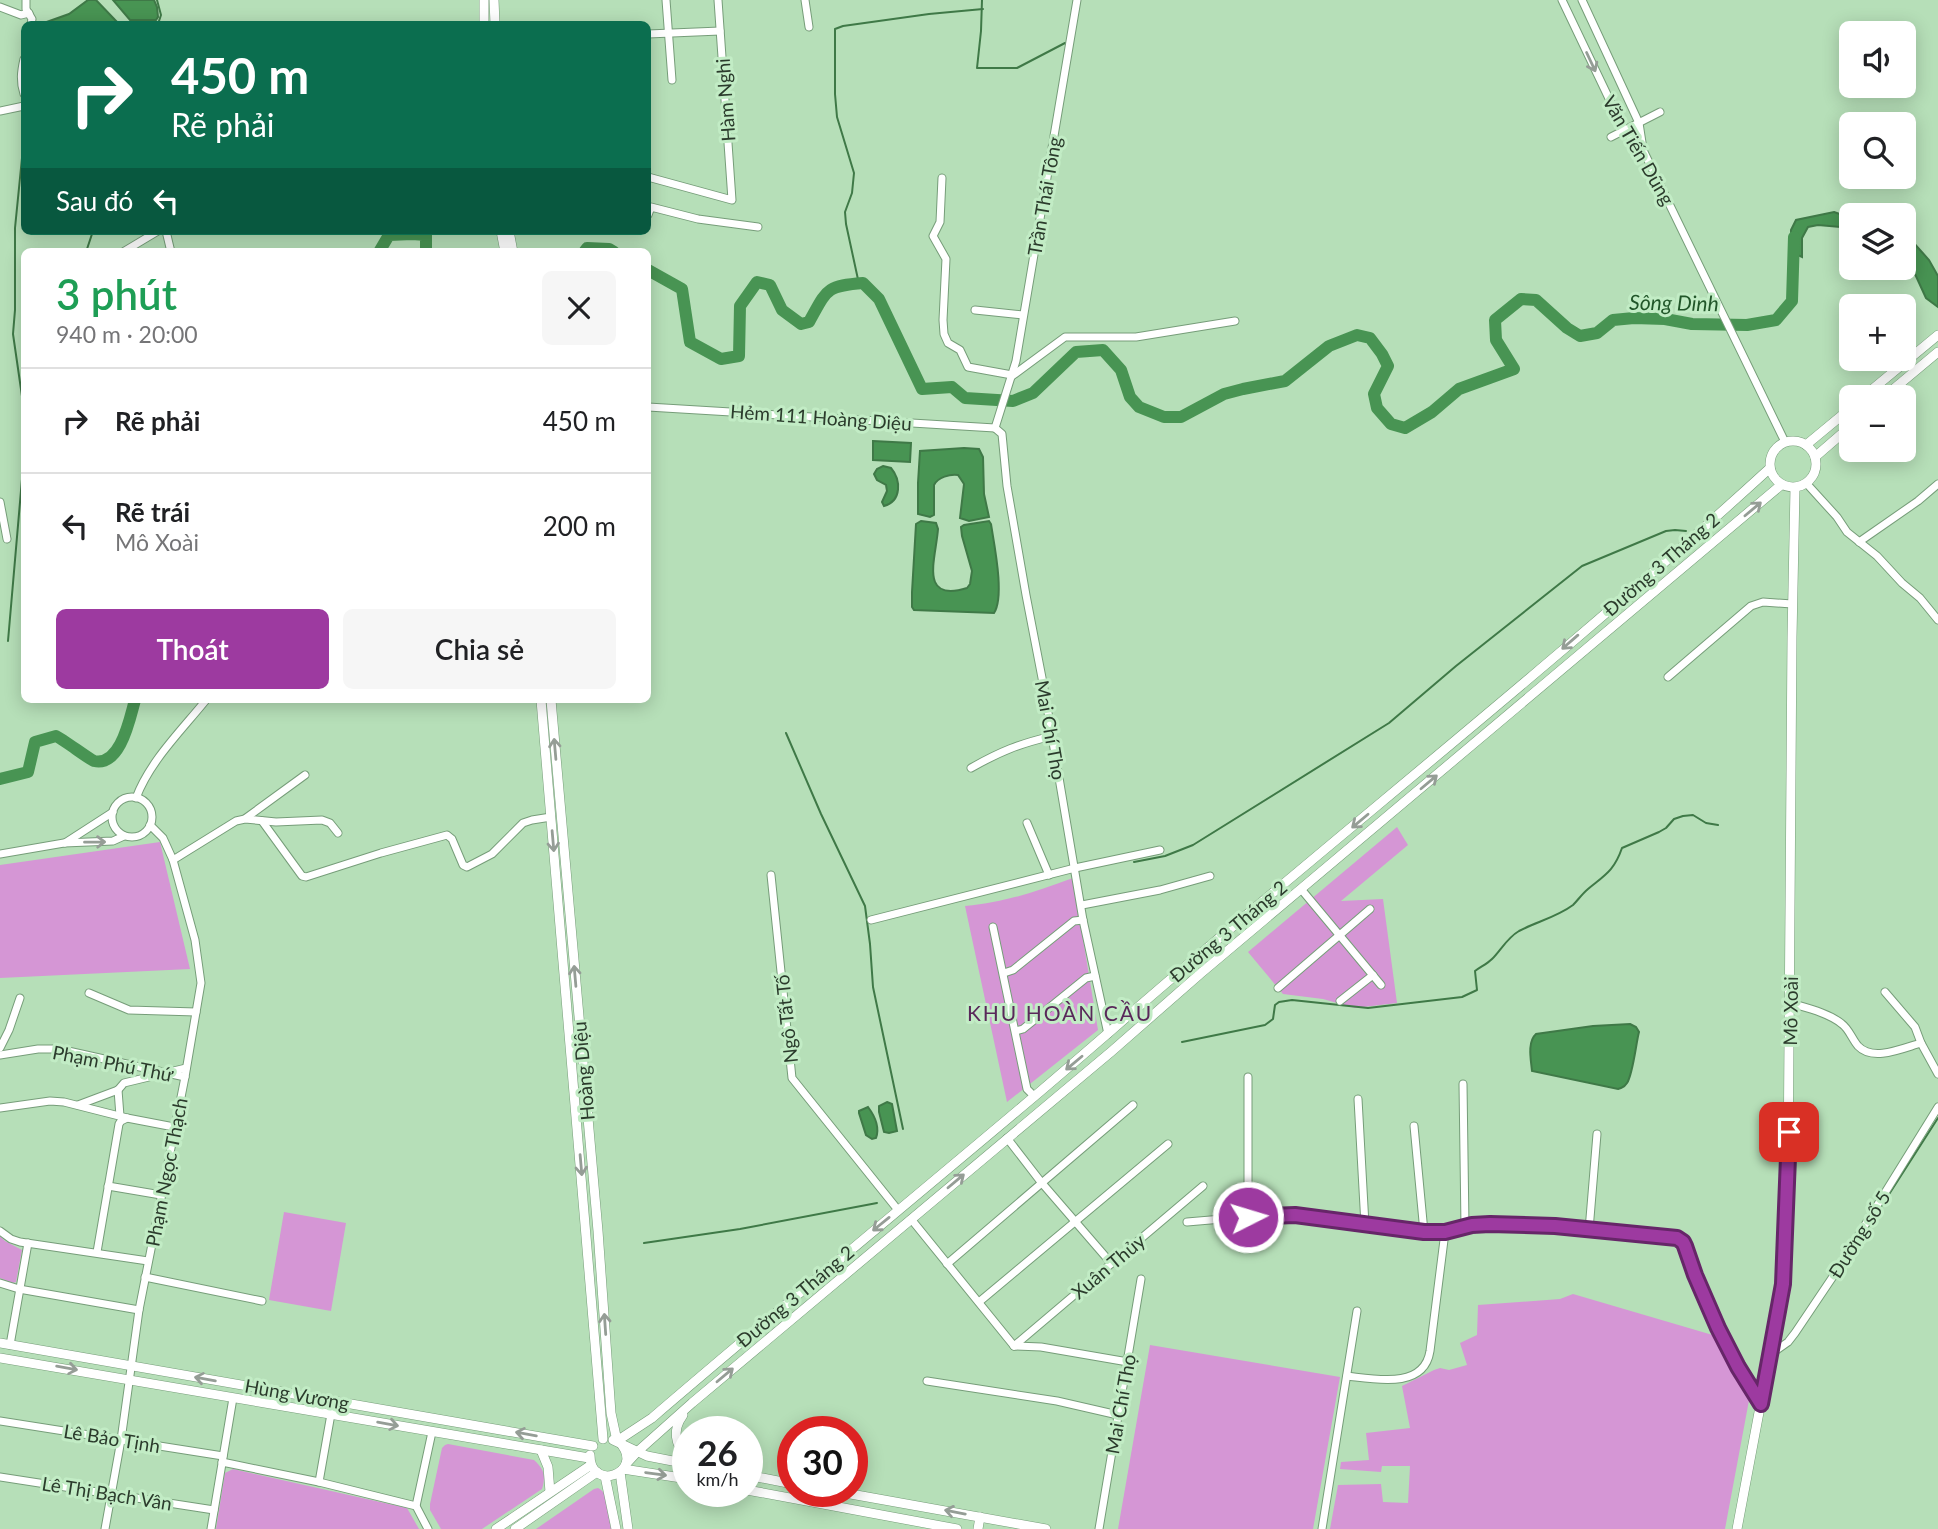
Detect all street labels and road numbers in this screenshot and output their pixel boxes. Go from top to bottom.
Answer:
street label: Hàm Nghi [711,58,739,142]
street label: Văn Tiến Dũng [1598,91,1680,209]
street label: Trần Thái Tông [1022,135,1066,257]
street label: Hẻm 111 Hoàng Diệu [729,399,913,435]
street label: Đường 3 Tháng 2 [1598,507,1724,621]
street label: Mai Chí Thọ [1031,678,1071,782]
street label: Đường 3 Tháng 2 [1165,875,1291,987]
street label: Ngô Tất Tố [770,972,802,1064]
street label: Mô Xoài [1778,976,1802,1046]
street label: Hoàng Diệu [567,1021,599,1121]
street label: Phạm Phú Thứ [51,1040,176,1086]
street label: Phạm Ngọc Thạch [140,1096,192,1248]
street label: Đường số 5 [1823,1186,1895,1282]
street label: Xuân Thủy [1067,1229,1150,1303]
street label: Đường 3 Tháng 2 [732,1240,858,1352]
street label: Mai Chí Thọ [1100,1352,1140,1456]
street label: Hùng Vương [243,1374,351,1415]
street label: Lê Bảo Tịnh [62,1419,162,1457]
street label: Lê Thị Bạch Vân [40,1471,174,1515]

